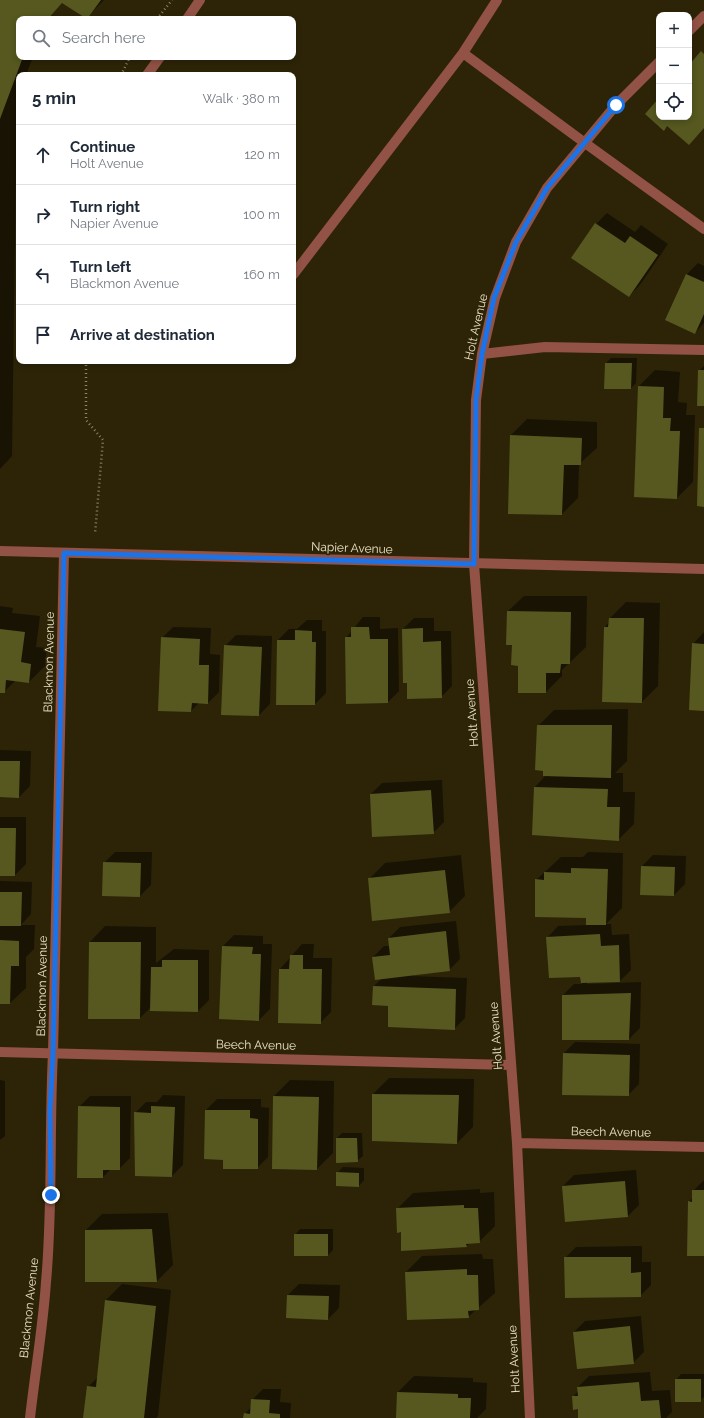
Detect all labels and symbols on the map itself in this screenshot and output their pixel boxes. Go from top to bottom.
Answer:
route start [607,96,625,114]
street label: Holt Avenue [462,292,490,362]
street label: Napier Avenue [311,540,393,556]
street label: Blackmon Avenue [41,612,57,712]
street label: Holt Avenue [463,679,481,747]
street label: Blackmon Avenue [34,936,50,1036]
street label: Holt Avenue [487,1002,505,1070]
street label: Beech Avenue [216,1037,296,1053]
street label: Beech Avenue [571,1124,651,1140]
route end [42,1186,60,1204]
street label: Blackmon Avenue [17,1257,41,1359]
street label: Holt Avenue [505,1325,523,1393]

